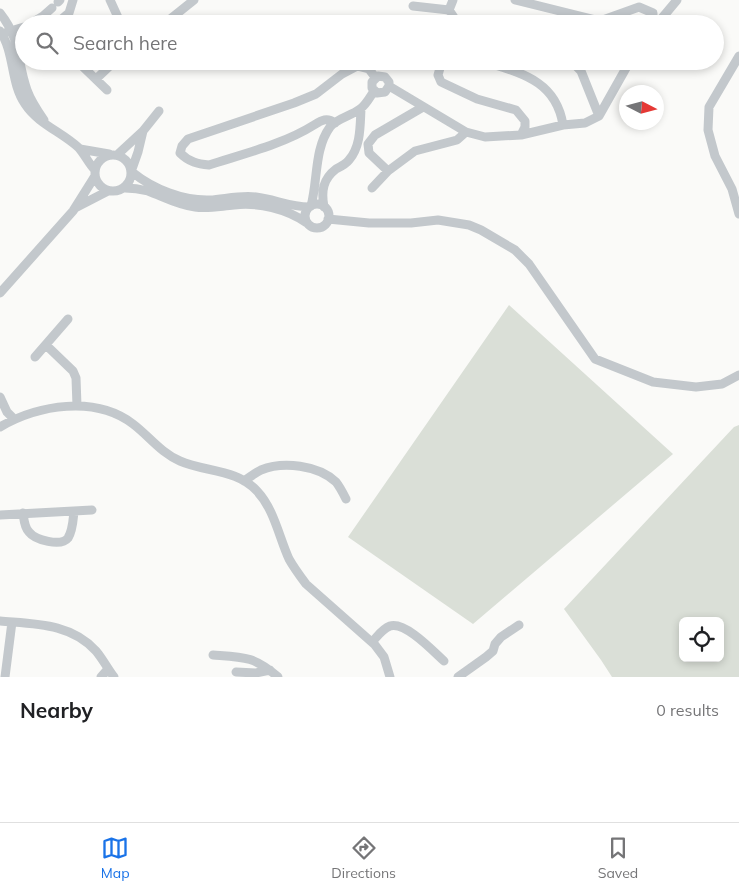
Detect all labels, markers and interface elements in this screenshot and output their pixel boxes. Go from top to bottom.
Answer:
search box [15,15,724,70]
icon: search [33,29,61,57]
text: Search here [73,31,177,55]
north arrow [619,85,664,130]
map controls [679,617,724,662]
button: locate [679,617,724,662]
text: Nearby [20,697,93,723]
text: 0 results [656,700,719,720]
tab: Map [101,834,130,882]
tab: Directions [331,834,396,882]
tab: Saved [598,834,638,882]

